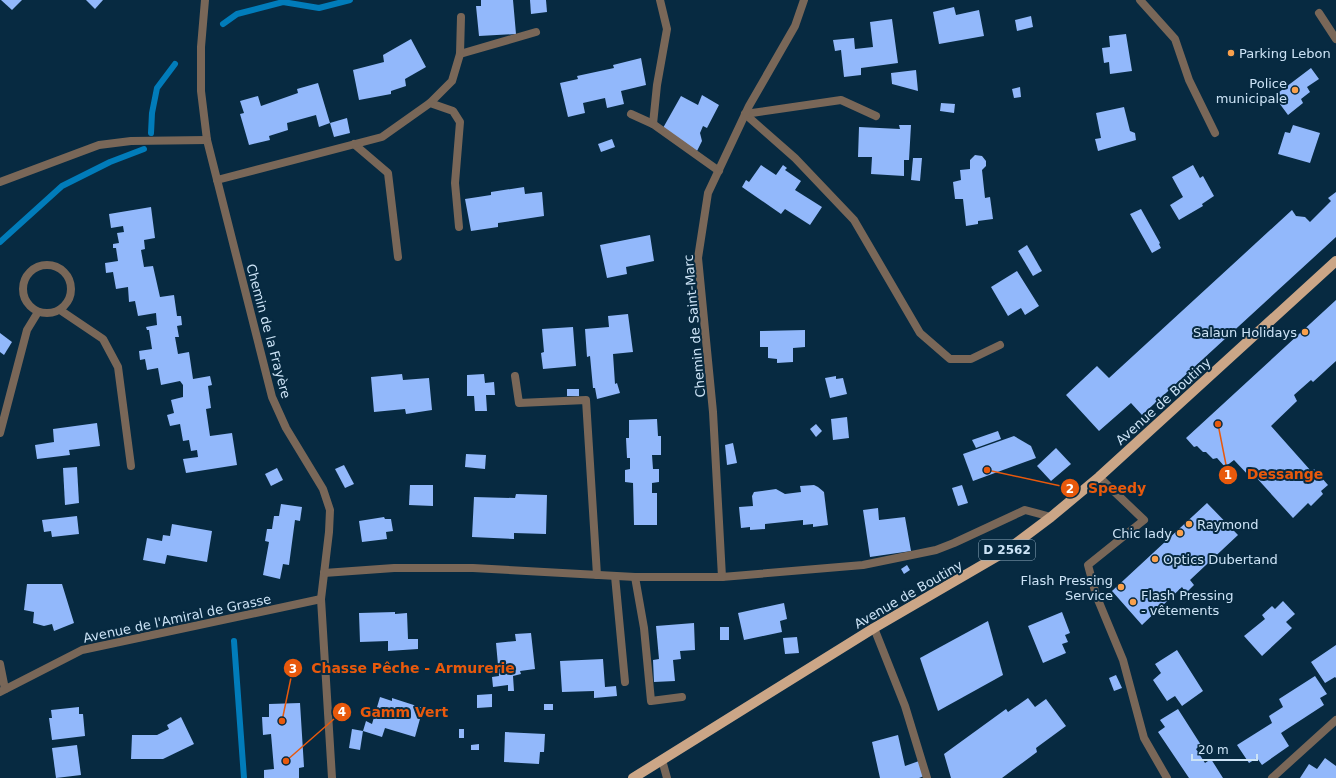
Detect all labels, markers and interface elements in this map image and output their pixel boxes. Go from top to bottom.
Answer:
place label: Parking Lebon [1239,46,1331,61]
marker: Parking Lebon [1226,48,1236,58]
place label: Police municipale [1216,76,1287,106]
marker: Police municipale [1290,85,1300,95]
street label: Chemin de Saint-Marc [681,254,708,398]
street label: Chemin de la Frayère [243,262,294,400]
place label: Salaun Holidays [1193,325,1297,340]
marker: Salaun Holidays [1300,327,1310,337]
street label: Avenue de Boutiny [1113,355,1214,448]
callout: Dessange [1218,462,1331,488]
text: Dessange [1247,466,1323,482]
text: 1 [1224,468,1232,482]
callout: Speedy [1060,475,1154,501]
text: Speedy [1088,480,1146,496]
text: 2 [1066,482,1074,496]
place label: Raymond [1197,517,1259,532]
marker: Raymond [1184,519,1194,529]
place label: Chic lady [1112,526,1172,541]
marker: Chic lady [1175,528,1185,538]
road number: D 2562 [979,540,1035,560]
place label: Optics Dubertand [1163,552,1278,567]
marker: Optics Dubertand [1150,554,1160,564]
street label: Avenue de Boutiny [851,557,965,632]
place label: Flash Pressing Service [1020,573,1113,603]
marker: Flash Pressing Service [1116,582,1126,592]
place label: Flash Pressing - vêtements [1141,588,1234,618]
street label: Avenue de l'Amiral de Grasse [82,591,272,646]
marker: Flash Pressing - vêtements [1128,597,1138,607]
callout: Chasse Pêche - Armurerie [283,655,523,681]
text: Chasse Pêche - Armurerie [311,660,515,676]
text: 3 [289,662,297,676]
callout: Gamm Vert [332,699,457,725]
text: Gamm Vert [360,704,448,720]
text: 4 [338,705,346,719]
scale bar [1192,736,1257,762]
text: 20 m [1198,743,1229,757]

